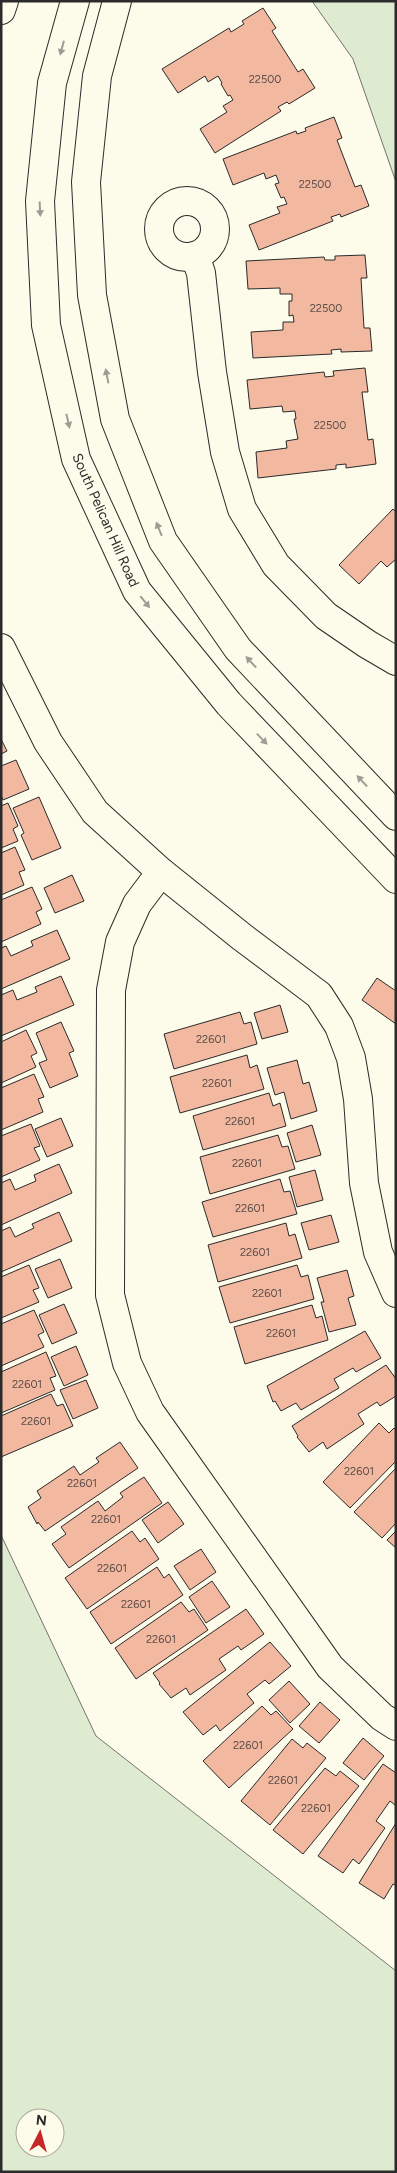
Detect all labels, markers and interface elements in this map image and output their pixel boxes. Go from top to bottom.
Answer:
one-way arrow [57,41,65,56]
house number: 22500 [249,73,281,86]
house number: 22500 [299,178,331,191]
one-way arrow [37,201,45,217]
house number: 22500 [310,302,342,315]
one-way arrow [103,368,111,383]
one-way arrow [64,414,72,429]
house number: 22500 [314,419,346,432]
street label: South Pelican Hill Road [68,451,143,590]
one-way arrow [154,522,162,536]
one-way arrow [140,595,151,608]
one-way arrow [245,657,257,669]
one-way arrow [256,733,268,745]
one-way arrow [356,775,368,787]
house number: 22601 [196,1033,226,1046]
house number: 22601 [202,1077,232,1090]
house number: 22601 [225,1115,255,1128]
house number: 22601 [232,1157,262,1170]
house number: 22601 [235,1202,265,1215]
house number: 22601 [240,1246,270,1259]
house number: 22601 [252,1287,282,1300]
house number: 22601 [266,1327,296,1340]
house number: 22601 [12,1378,42,1391]
house number: 22601 [21,1415,51,1428]
house number: 22601 [344,1465,374,1478]
house number: 22601 [67,1477,97,1490]
house number: 22601 [91,1513,121,1526]
house number: 22601 [97,1562,127,1575]
house number: 22601 [121,1598,151,1611]
house number: 22601 [146,1633,176,1646]
house number: 22601 [233,1739,263,1752]
house number: 22601 [268,1774,298,1787]
house number: 22601 [301,1802,331,1815]
north arrow [15,2108,65,2158]
text: N [35,2112,48,2130]

